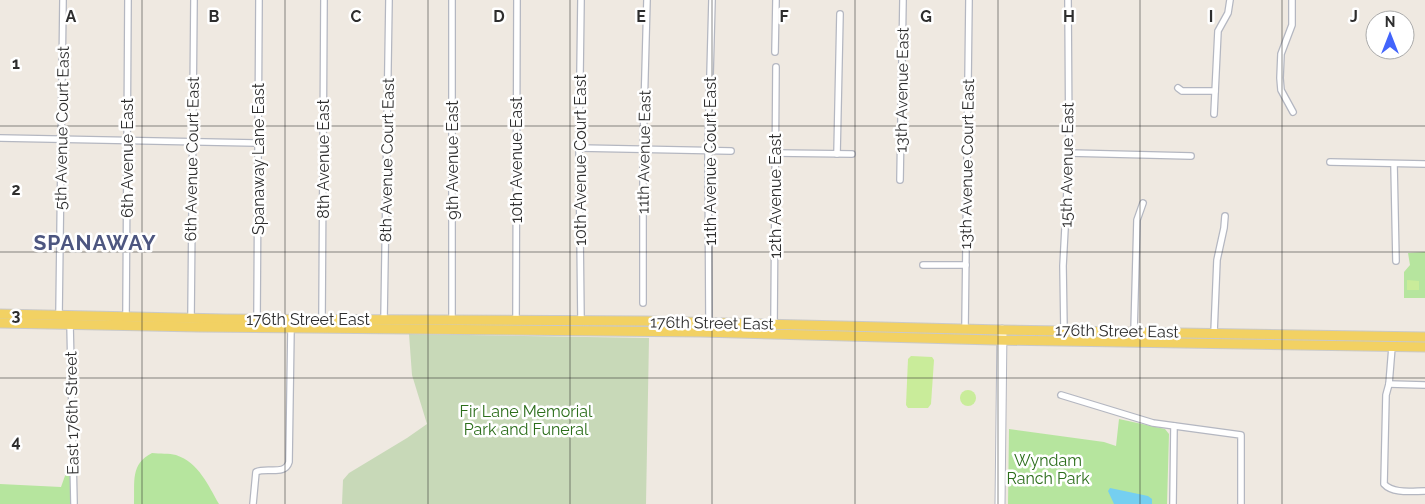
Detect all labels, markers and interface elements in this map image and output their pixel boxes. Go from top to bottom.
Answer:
text: A [66,7,77,26]
text: B [209,7,220,26]
text: C [351,7,362,26]
text: D [493,7,505,26]
text: E [636,7,646,26]
text: F [779,7,789,26]
text: G [920,7,932,26]
text: H [1063,7,1075,26]
text: I [1209,7,1213,26]
text: J [1350,7,1358,26]
north arrow [1365,10,1415,60]
text: N [1385,14,1395,30]
street label: 13th Avenue East [891,27,913,153]
street label: 5th Avenue Court East [51,45,73,210]
text: 1 [12,54,20,73]
street label: 10th Avenue Court East [571,74,590,246]
street label: 6th Avenue Court East [181,76,203,242]
street label: 11th Avenue Court East [701,76,720,245]
street label: 8th Avenue Court East [376,77,398,242]
street label: 13th Avenue Court East [956,78,978,249]
street label: Spanaway Lane East [249,82,268,235]
street label: 11th Avenue East [633,89,655,214]
street label: 10th Avenue East [507,96,526,223]
street label: 6th Avenue East [118,98,137,218]
street label: 8th Avenue East [314,99,333,219]
street label: 9th Avenue East [443,100,462,220]
street label: 15th Avenue East [1056,101,1078,228]
street label: 12th Avenue East [766,133,785,259]
text: 2 [11,180,21,199]
district label: SPANAWAY [33,230,157,255]
text: 3 [12,306,21,325]
street label: 176th Street East [246,310,370,329]
street label: 176th Street East [650,312,775,334]
street label: 176th Street East [1055,320,1180,342]
street label: East 176th Street [61,350,83,475]
park label: Fir Lane Memorial Park and Funeral [460,402,593,439]
text: 4 [11,432,21,451]
park label: Wyndam Ranch Park [1006,451,1090,488]

